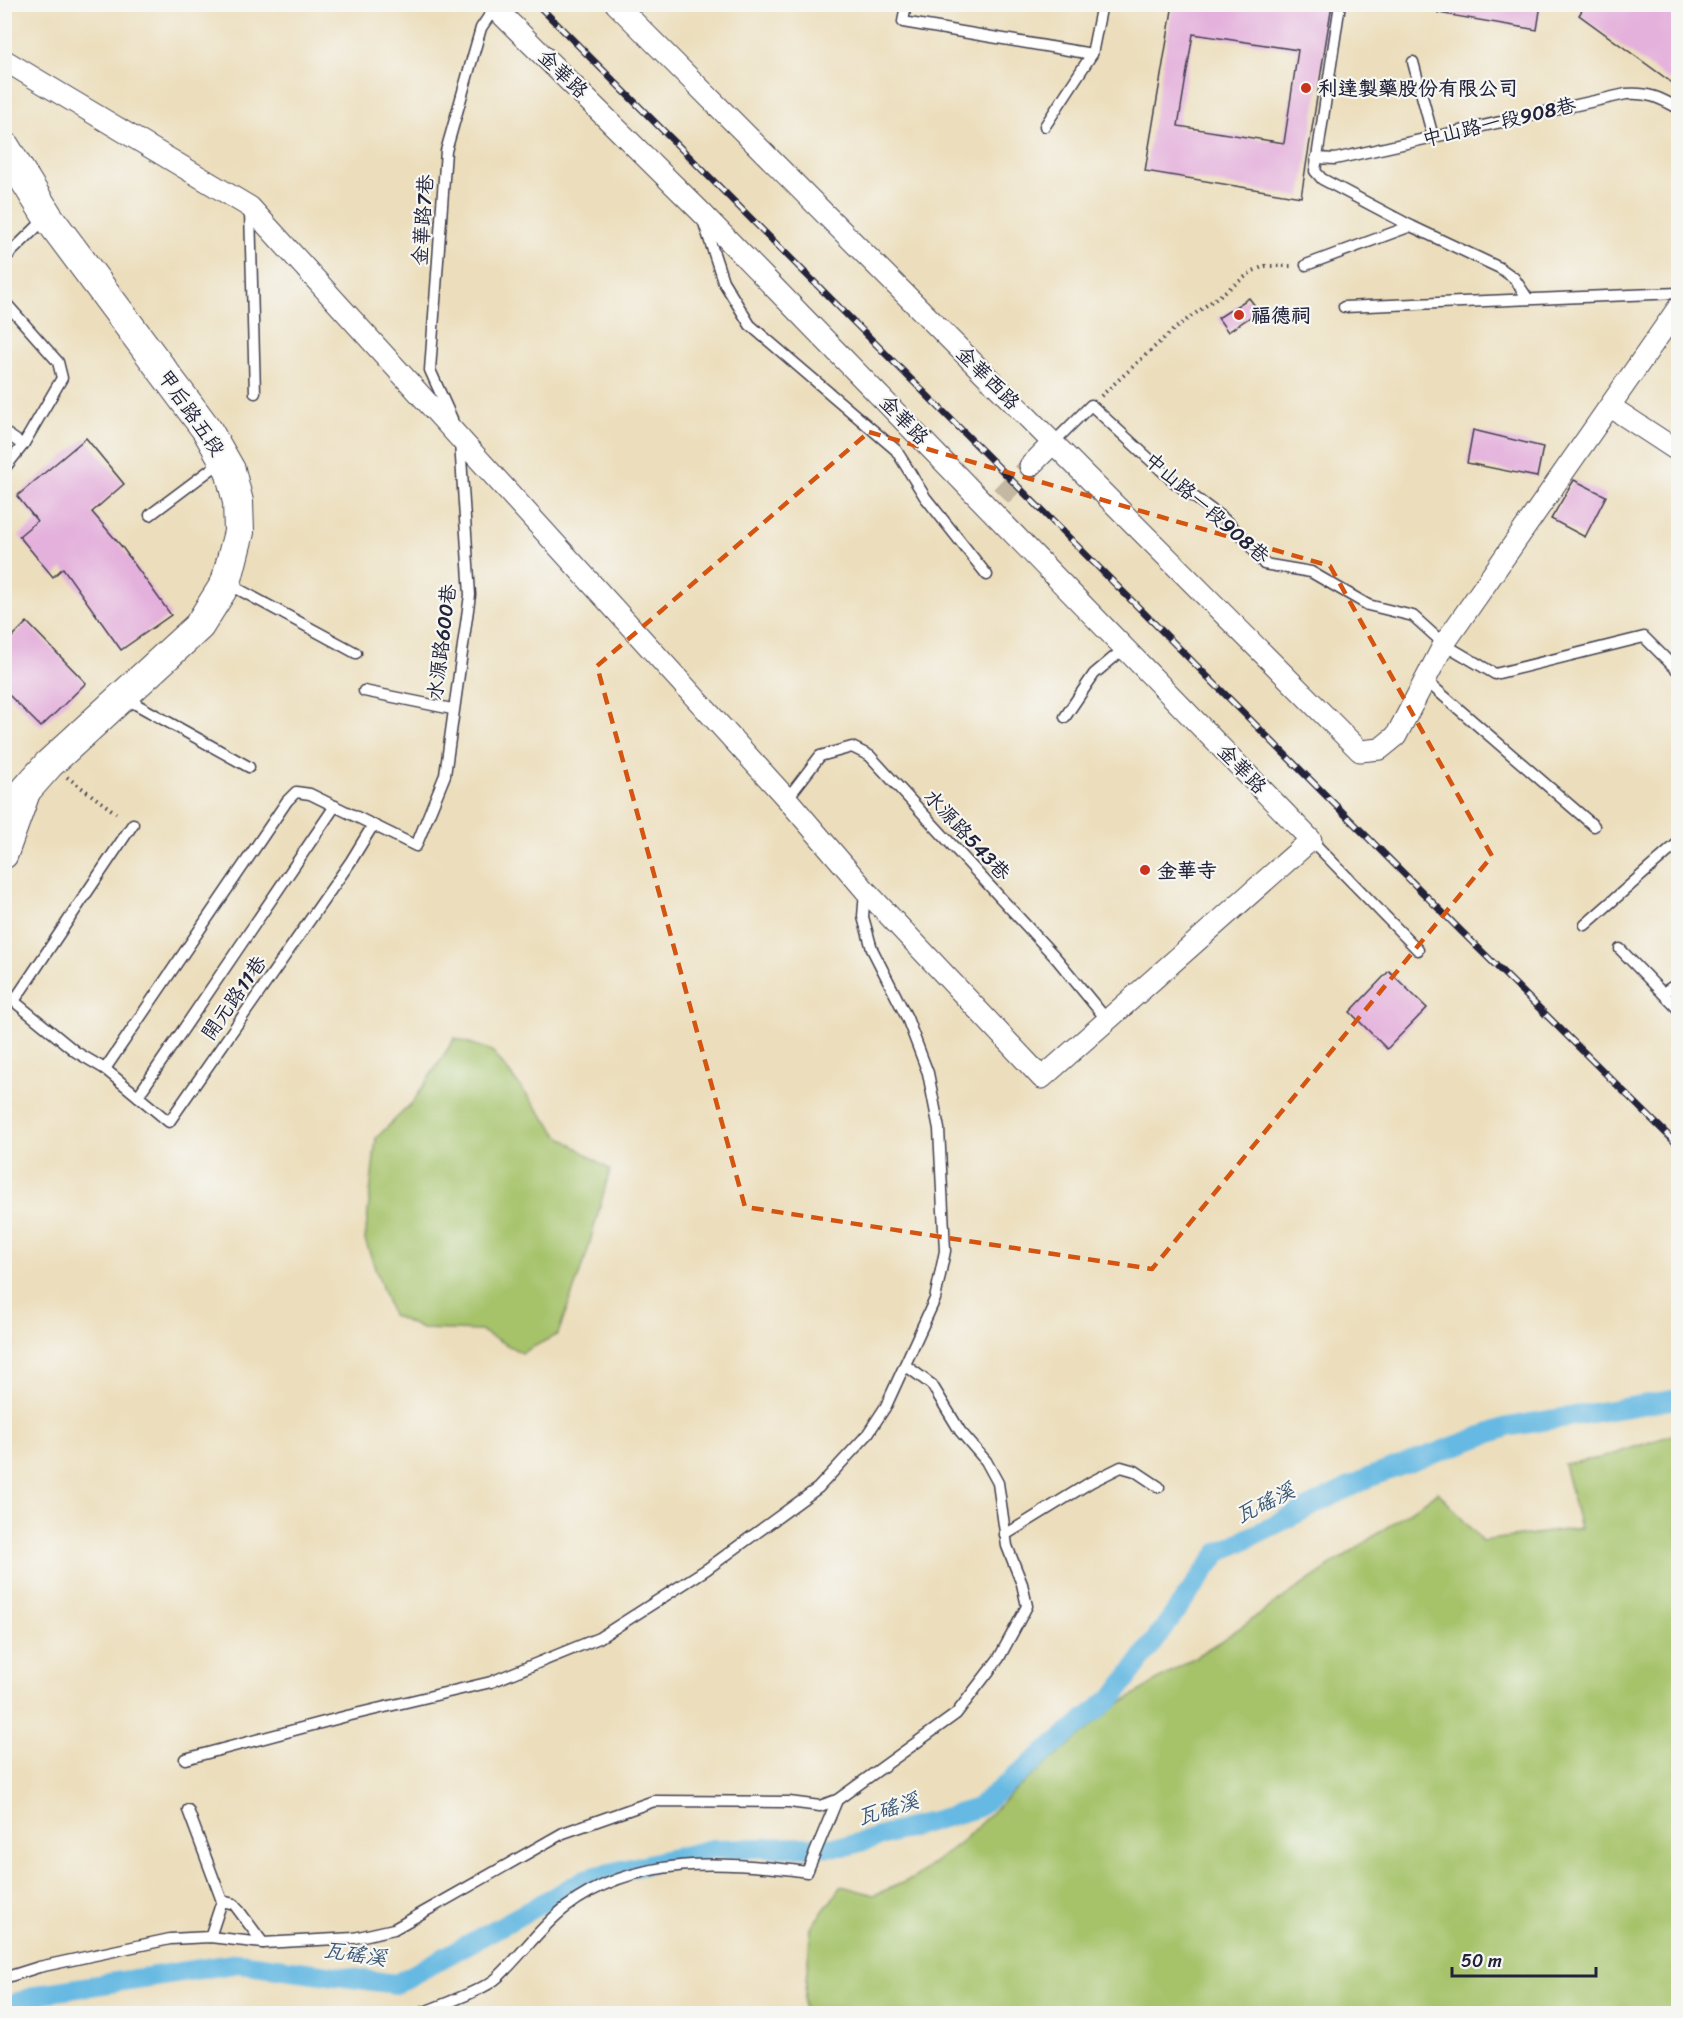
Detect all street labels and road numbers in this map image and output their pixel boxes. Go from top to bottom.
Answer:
street label: 金華路 [529,41,597,108]
street label: 中山路一段908巷 [1419,87,1580,157]
street label: 金華路7巷 [402,172,444,267]
street label: 金華西路 [947,337,1029,419]
street label: 甲后路五段 [148,362,234,464]
street label: 金華路 [871,386,938,454]
street label: 中山路一段908巷 [1136,443,1278,573]
street label: 水源路600巷 [418,581,467,702]
street label: 金華路 [1209,735,1276,803]
street label: 水源路543巷 [915,781,1020,890]
street label: 開元路11巷 [192,947,277,1048]

